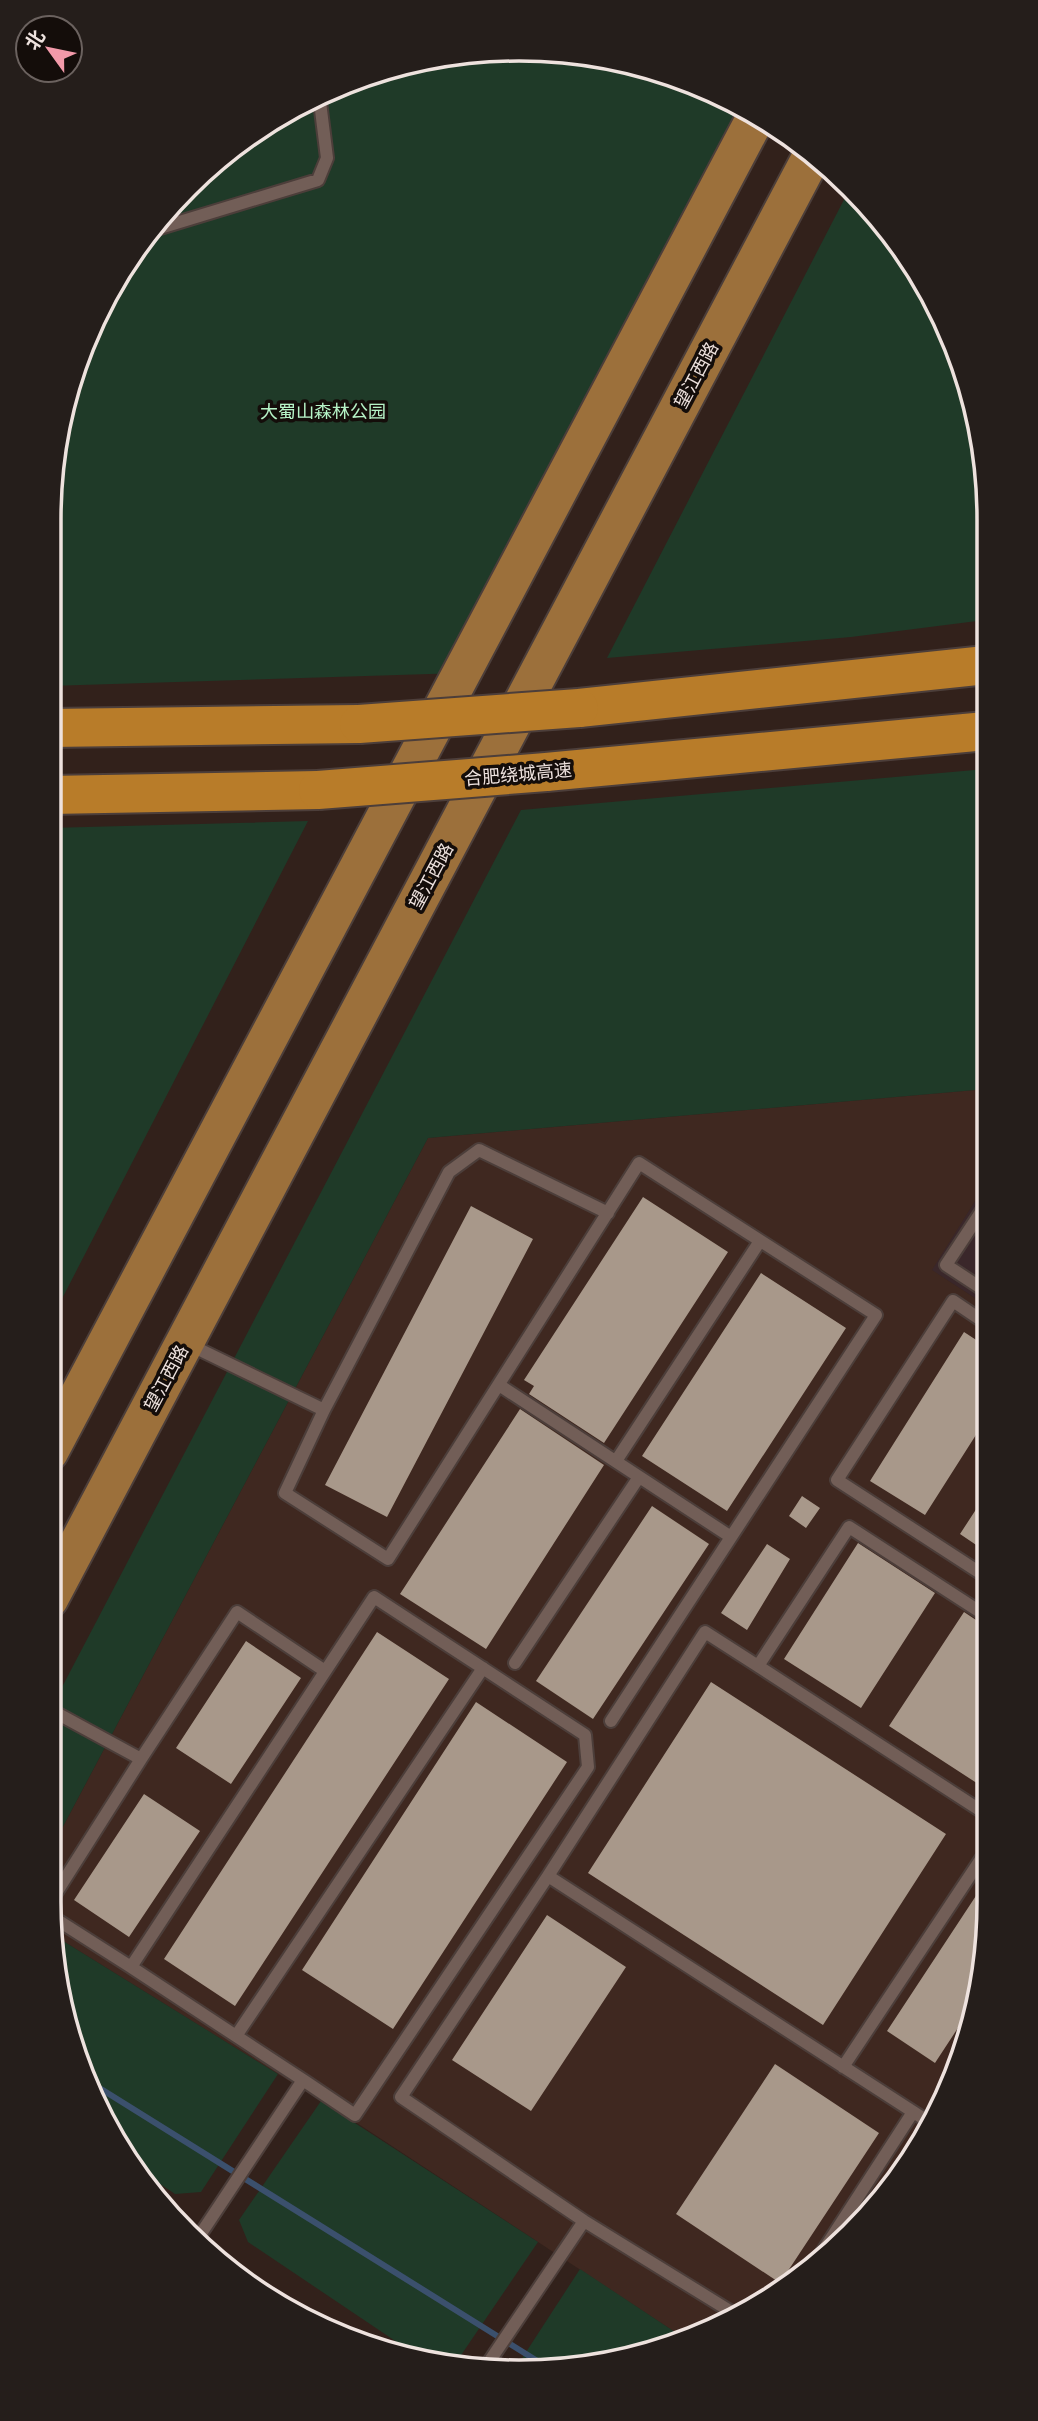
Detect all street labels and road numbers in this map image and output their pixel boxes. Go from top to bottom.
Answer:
street label: 望江西路 [670,338,722,412]
street label: 合肥绕城高速 [463,759,573,789]
street label: 望江西路 [405,839,457,913]
street label: 望江西路 [140,1341,192,1415]

